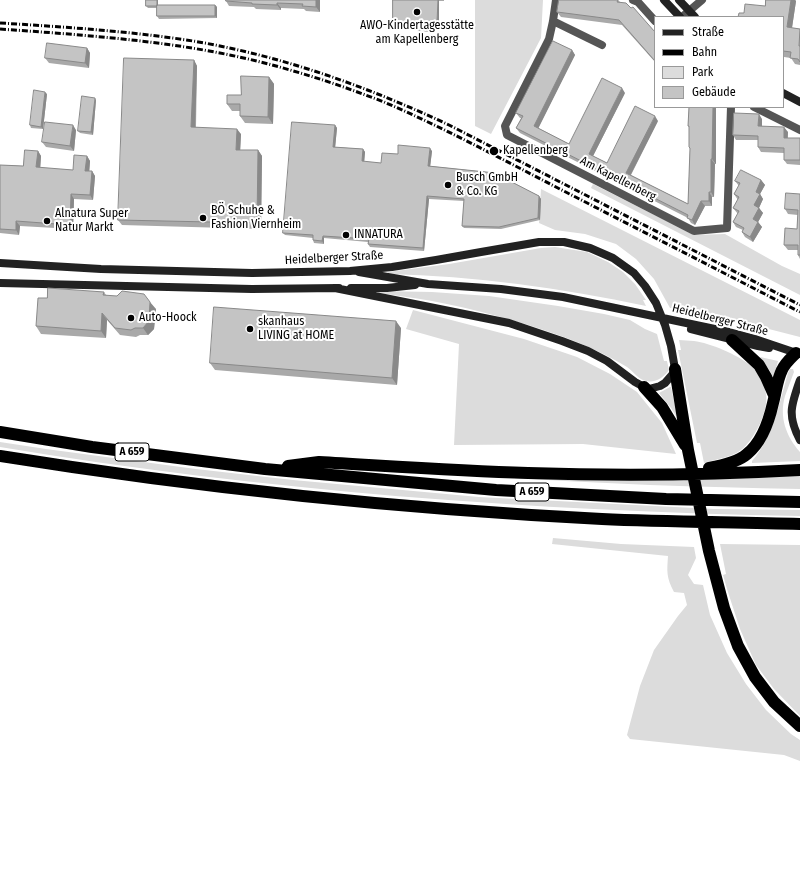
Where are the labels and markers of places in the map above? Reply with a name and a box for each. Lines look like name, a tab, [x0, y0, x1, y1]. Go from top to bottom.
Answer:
marker: AWO-Kindertagesstätte am Kapellenberg	[412, 7, 422, 17]
place label: AWO-Kindertagesstätte am Kapellenberg	[360, 19, 474, 47]
place label: Kapellenberg	[503, 144, 568, 158]
marker: Kapellenberg	[488, 145, 500, 157]
place label: Busch GmbH & Co. KG	[456, 171, 518, 199]
marker: Busch GmbH & Co. KG	[443, 180, 453, 190]
place label: BÖ Schuhe & Fashion Viernheim	[211, 204, 301, 232]
place label: Alnatura Super Natur Markt	[55, 207, 128, 235]
marker: BÖ Schuhe & Fashion Viernheim	[198, 213, 208, 223]
marker: Alnatura Super Natur Markt	[42, 216, 52, 226]
place label: INNATURA	[354, 228, 403, 242]
marker: INNATURA	[341, 230, 351, 240]
place label: Auto-Hoock	[139, 311, 197, 325]
marker: Auto-Hoock	[126, 313, 136, 323]
place label: skanhaus LIVING at HOME	[258, 315, 334, 343]
marker: skanhaus LIVING at HOME	[245, 324, 255, 334]

